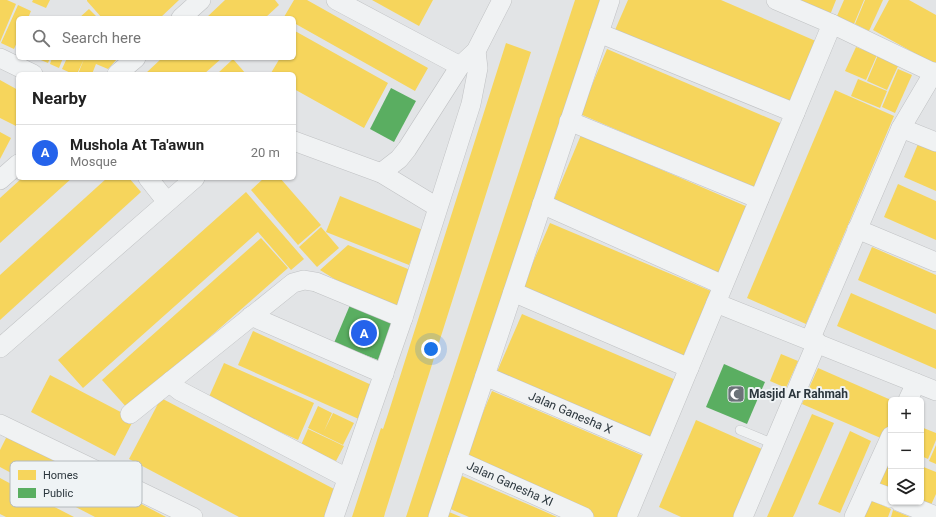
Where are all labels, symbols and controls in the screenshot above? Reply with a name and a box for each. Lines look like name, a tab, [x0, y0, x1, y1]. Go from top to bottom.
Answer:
search box	[16, 16, 296, 60]
icon: search	[30, 27, 52, 49]
text: Search here	[62, 29, 141, 47]
text: Nearby	[32, 88, 87, 108]
text: Mushola At Ta'awun	[70, 136, 204, 154]
text: A	[41, 145, 49, 160]
text: 20 m	[251, 145, 280, 160]
text: Mosque	[70, 154, 117, 169]
pin: A	[351, 318, 377, 348]
your location	[421, 339, 441, 359]
mosque icon: Masjid Ar Rahmah	[726, 384, 746, 404]
place label: Masjid Ar Rahmah	[749, 387, 848, 401]
street label: Jalan Ganesha X	[526, 389, 615, 437]
map controls	[888, 397, 924, 505]
button: +	[888, 397, 924, 433]
button: −	[888, 433, 924, 469]
street label: Jalan Ganesha XI	[465, 458, 555, 509]
legend	[10, 461, 142, 507]
text: Homes	[43, 469, 79, 482]
button: layers	[888, 469, 924, 505]
text: Public	[43, 487, 74, 500]

